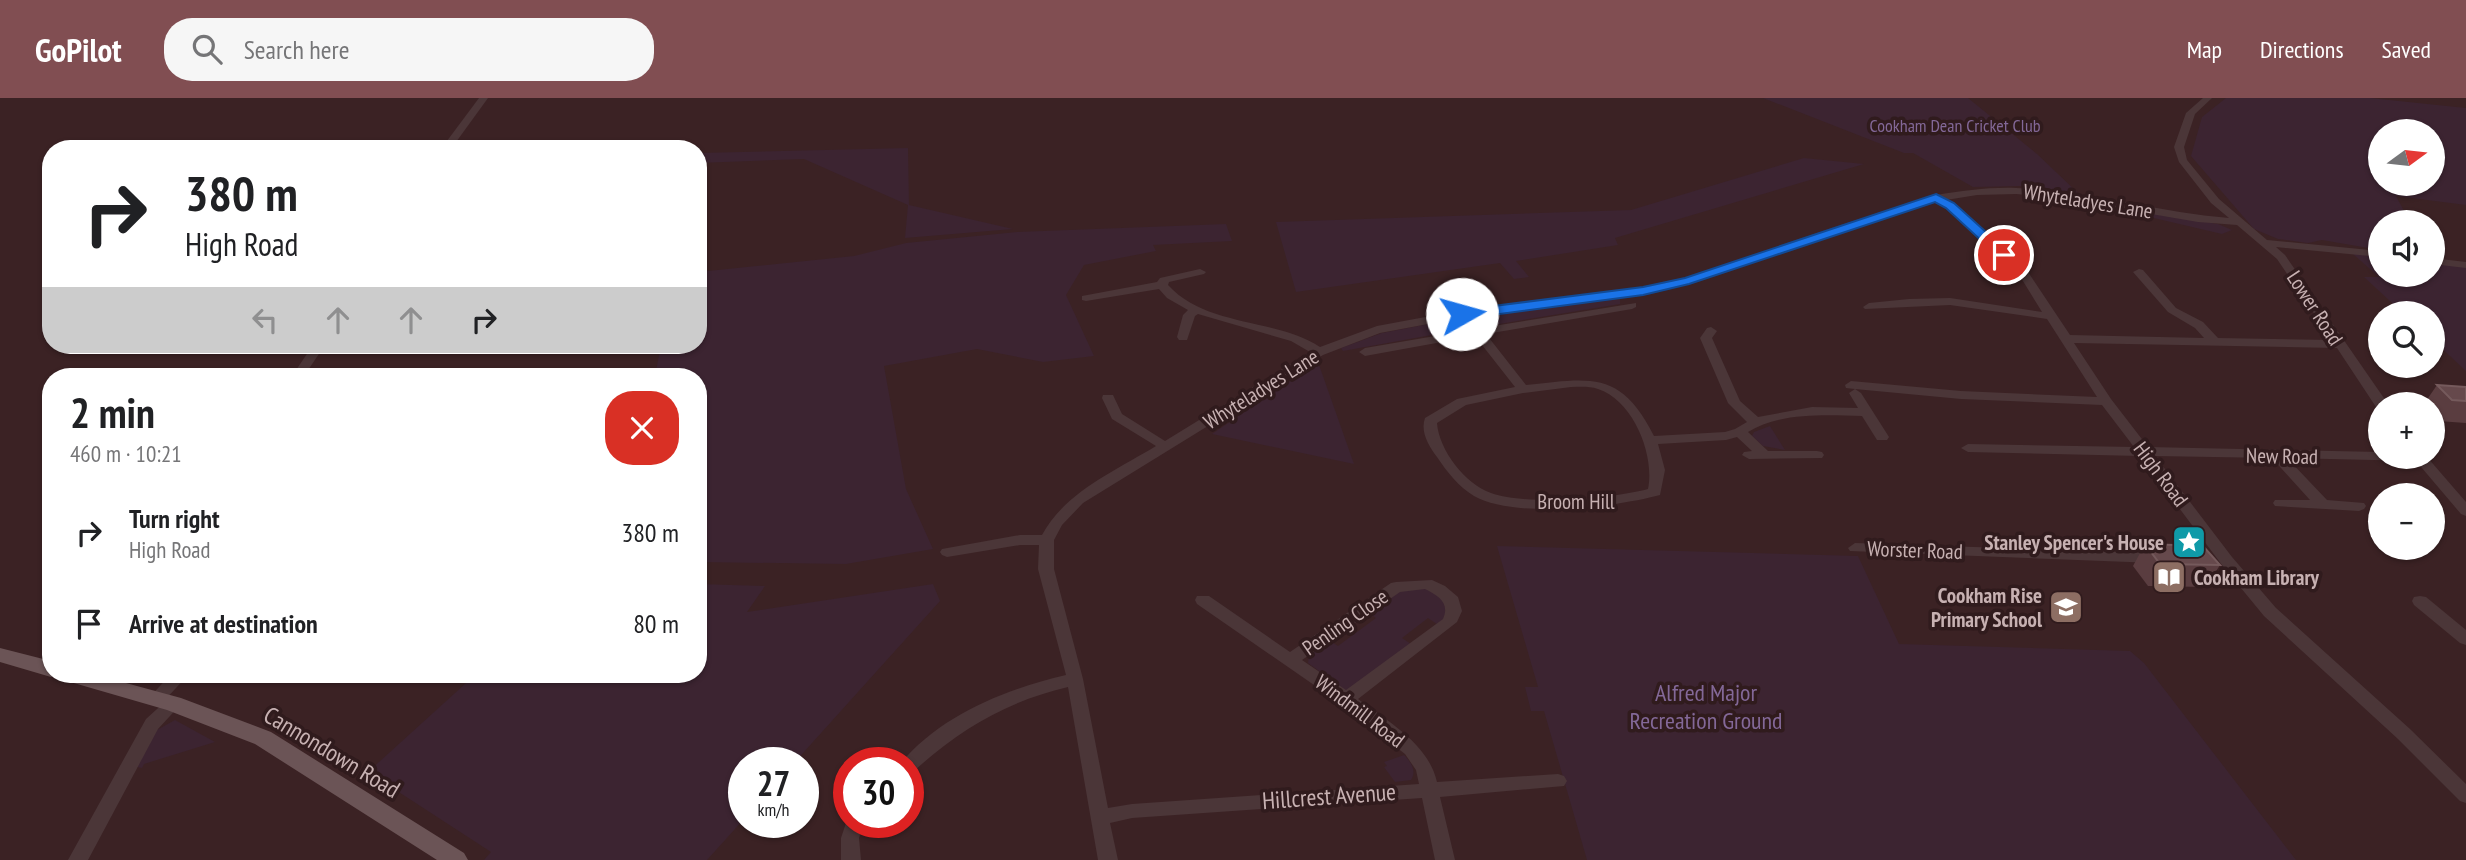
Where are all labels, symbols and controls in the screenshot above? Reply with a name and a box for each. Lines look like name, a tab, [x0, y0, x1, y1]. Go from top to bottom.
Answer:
search box	[164, 18, 654, 81]
text: GoPilot	[35, 28, 122, 71]
icon: search	[188, 30, 226, 68]
text: Search here	[244, 33, 349, 66]
text: Map	[2187, 34, 2222, 65]
text: Directions	[2260, 34, 2344, 65]
text: Saved	[2382, 34, 2431, 65]
park label: Cookham Dean Cricket Club	[1869, 114, 2041, 137]
north arrow	[2368, 119, 2445, 196]
map controls	[2368, 119, 2445, 560]
text: 380 m	[185, 161, 298, 225]
icon: right	[70, 168, 161, 259]
street label: Whyteladyes Lane	[2021, 177, 2155, 225]
button: sound	[2368, 210, 2445, 287]
text: High Road	[185, 223, 298, 265]
pin	[1974, 225, 2034, 285]
icon: arrive	[1985, 236, 2023, 274]
street label: Lower Road	[2281, 266, 2349, 350]
position arrow	[1425, 277, 1499, 351]
icon: left	[246, 301, 284, 339]
icon: ahead	[319, 301, 357, 339]
icon: ahead	[392, 301, 430, 339]
icon: right	[465, 301, 503, 339]
button: search	[2368, 301, 2445, 378]
street label: Whyteladyes Lane	[1198, 343, 1324, 435]
text: 2 min	[70, 385, 155, 440]
button: close	[605, 391, 679, 465]
button: +	[2368, 392, 2445, 469]
street label: High Road	[2128, 436, 2194, 512]
text: 460 m · 10:21	[70, 439, 182, 468]
street label: New Road	[2246, 442, 2318, 470]
button: −	[2368, 483, 2445, 560]
street label: Broom Hill	[1537, 488, 1615, 515]
text: Turn right	[129, 502, 220, 535]
icon: right	[70, 514, 108, 552]
text: 380 m	[621, 516, 679, 549]
place icon: Stanley Spencer's House	[2170, 523, 2208, 561]
place label: Stanley Spencer's House	[1984, 529, 2164, 556]
text: High Road	[129, 535, 211, 564]
street label: Worster Road	[1867, 535, 1963, 565]
library icon: Cookham Library	[2150, 558, 2188, 596]
place label: Cookham Library	[2194, 564, 2320, 591]
place label: Cookham Rise Primary School	[1931, 582, 2043, 633]
street label: Penling Close	[1297, 583, 1393, 661]
school or university icon: Cookham Rise Primary School	[2047, 588, 2085, 626]
icon: arrive	[70, 605, 108, 643]
text: Arrive at destination	[129, 607, 318, 640]
text: 80 m	[633, 607, 679, 640]
street label: Windmill Road	[1310, 669, 1410, 753]
park label: Alfred Major Recreation Ground	[1630, 677, 1782, 736]
street label: Cannondown Road	[258, 699, 406, 805]
speed limit sign: 30	[833, 747, 924, 838]
text: 27	[757, 760, 790, 806]
street label: Hillcrest Avenue	[1261, 776, 1397, 816]
text: km/h	[758, 798, 789, 821]

